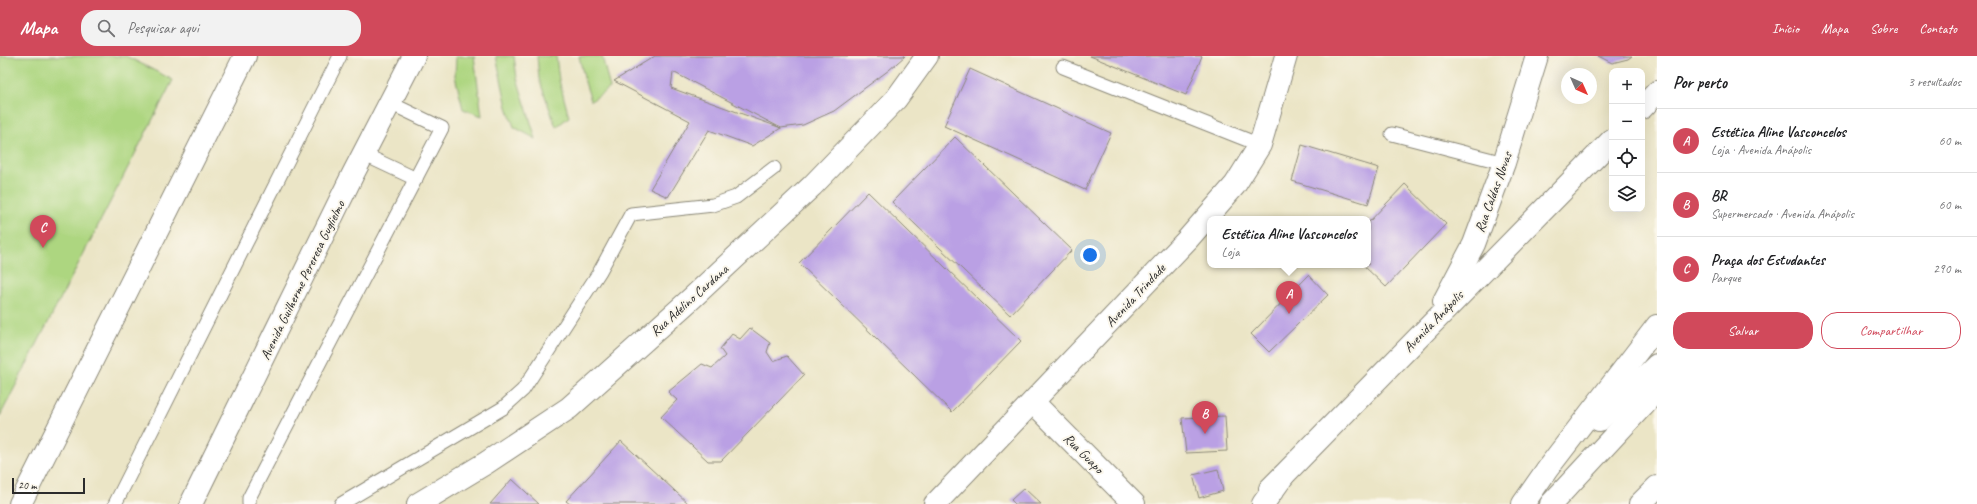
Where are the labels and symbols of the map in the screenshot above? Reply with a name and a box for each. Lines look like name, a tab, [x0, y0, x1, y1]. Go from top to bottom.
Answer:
north arrow	[1561, 68, 1597, 104]
street label: Rua Caldas Novas	[1471, 148, 1516, 235]
street label: Avenida Guilherme Perereca Guglielmo	[256, 197, 349, 363]
pin: C	[30, 215, 56, 248]
your location	[1080, 245, 1100, 265]
street label: Avenida Trindade	[1102, 259, 1170, 330]
street label: Rua Adelino Cardana	[647, 260, 733, 340]
pin: A	[1276, 281, 1302, 314]
street label: Avenida Anápolis	[1400, 286, 1468, 356]
pin: B	[1192, 401, 1218, 434]
street label: Rua Guapo	[1060, 430, 1109, 478]
scale bar	[12, 476, 85, 495]

